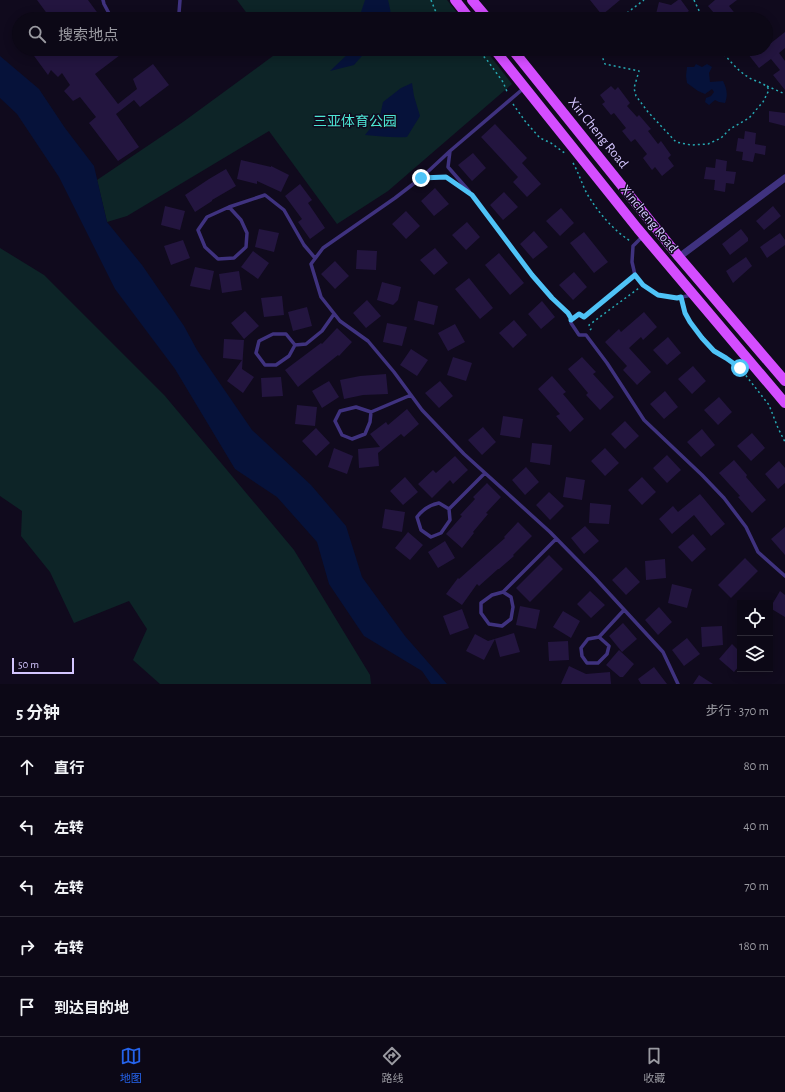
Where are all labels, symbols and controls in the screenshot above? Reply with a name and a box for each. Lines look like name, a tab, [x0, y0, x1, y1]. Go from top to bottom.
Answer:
search box	[12, 12, 773, 56]
icon: search	[26, 23, 48, 45]
text: 搜索地点	[58, 28, 118, 43]
street label: Xin Cheng Road	[565, 95, 631, 171]
park label: 三亚体育公园	[313, 114, 397, 129]
route end	[412, 169, 430, 187]
street label: Xincheng Road	[618, 183, 680, 255]
route start	[731, 359, 749, 377]
map controls	[737, 600, 773, 672]
button: locate	[737, 600, 773, 636]
button: layers	[737, 636, 773, 672]
scale bar	[12, 656, 74, 675]
text: 50 m	[18, 659, 39, 670]
text: 5 分钟	[16, 704, 60, 721]
text: 步行 · 370 m	[706, 705, 769, 718]
icon: ahead	[16, 756, 38, 778]
text: 80 m	[743, 760, 769, 773]
text: 直行	[54, 761, 84, 776]
icon: left	[16, 816, 38, 838]
text: 40 m	[743, 820, 769, 833]
text: 左转	[54, 821, 84, 836]
icon: left	[16, 876, 38, 898]
text: 70 m	[744, 880, 769, 893]
text: 左转	[54, 881, 84, 896]
icon: right	[16, 936, 38, 958]
text: 180 m	[739, 940, 769, 953]
text: 右转	[54, 941, 84, 956]
icon: arrive	[16, 996, 38, 1018]
text: 到达目的地	[54, 1001, 129, 1016]
tab: 地图	[120, 1045, 142, 1085]
tab: 路线	[381, 1045, 403, 1085]
tab: 收藏	[643, 1045, 665, 1085]

